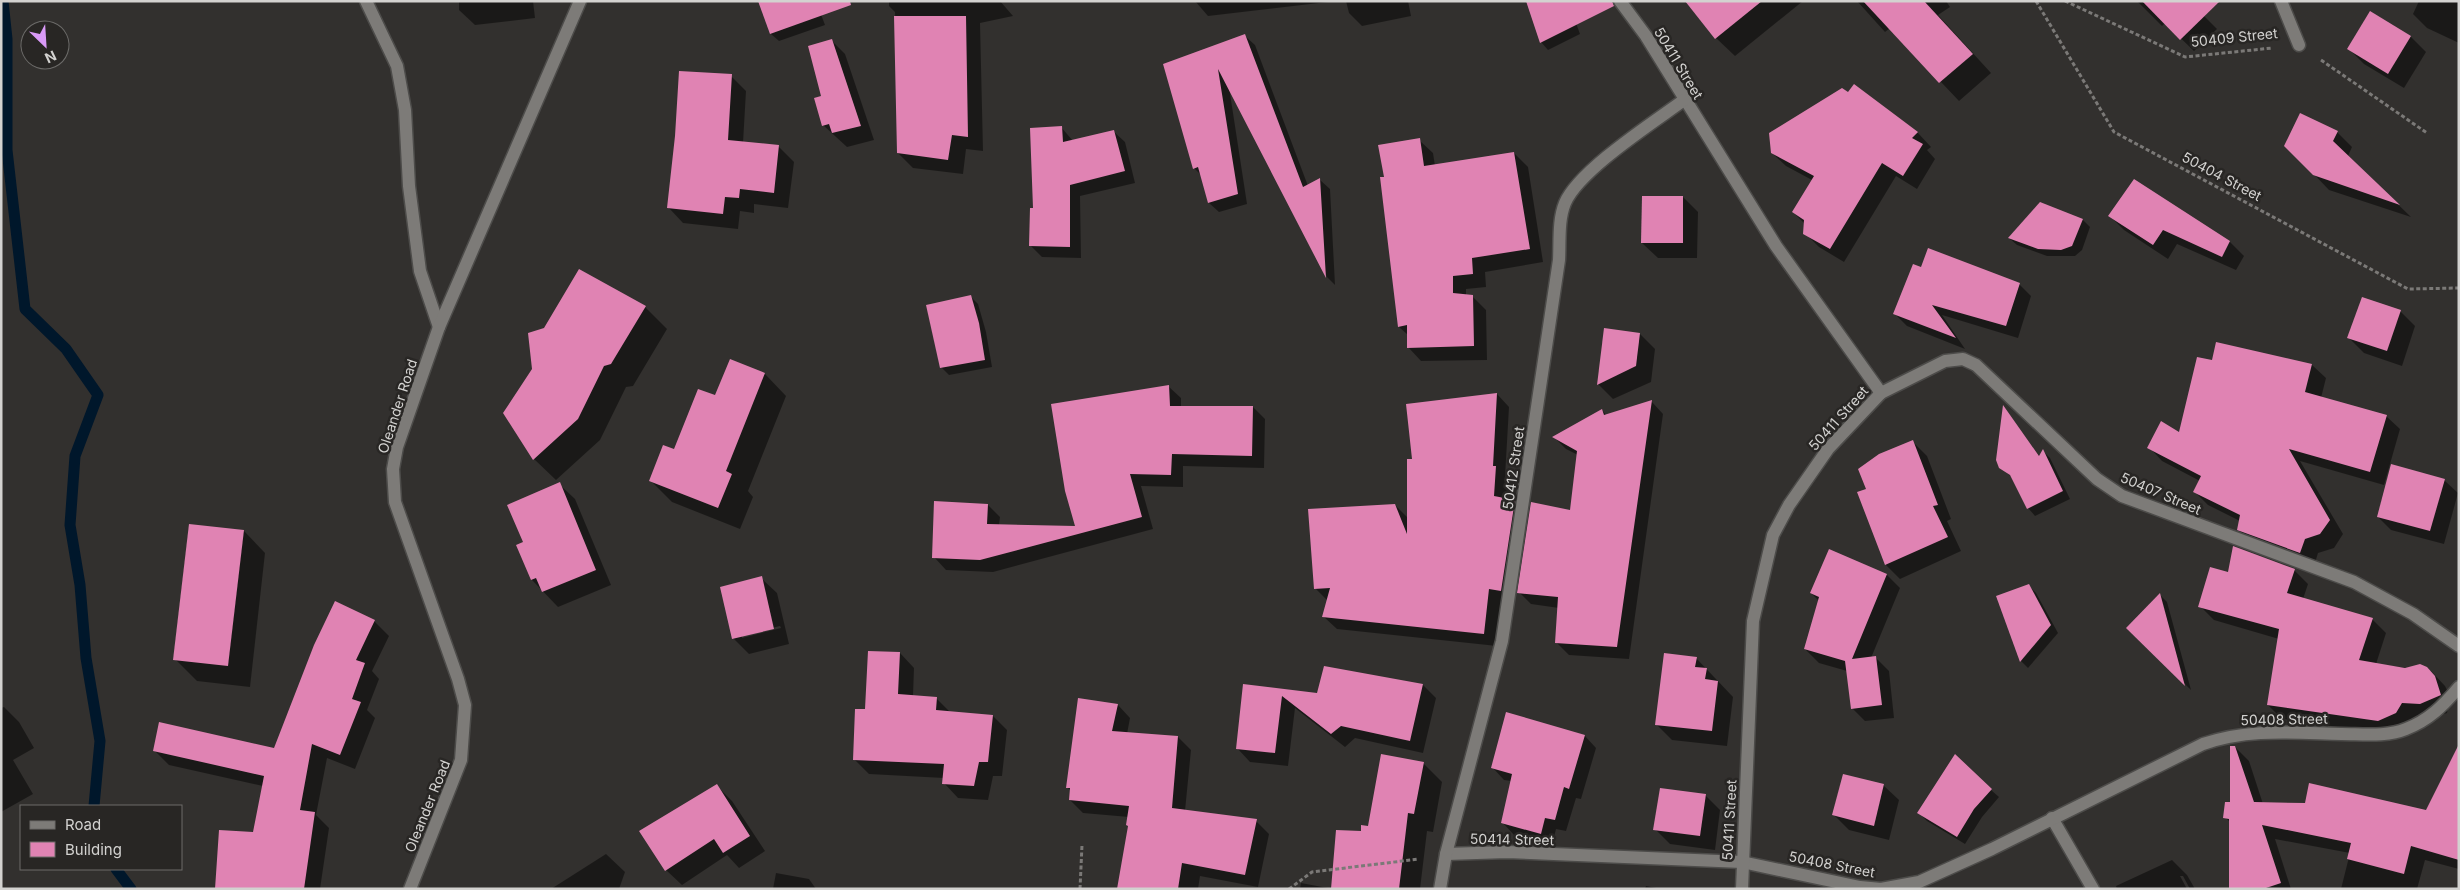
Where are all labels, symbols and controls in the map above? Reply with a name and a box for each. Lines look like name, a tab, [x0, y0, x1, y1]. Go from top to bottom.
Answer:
north arrow	[20, 20, 70, 70]
street label: 50411 Street	[1651, 24, 1707, 102]
street label: 50409 Street	[2190, 24, 2279, 50]
text: N	[42, 47, 59, 67]
street label: 50404 Street	[2179, 148, 2265, 204]
street label: Oleander Road	[374, 357, 420, 455]
street label: 50411 Street	[1805, 382, 1872, 454]
street label: 50412 Street	[1499, 425, 1527, 511]
street label: 50407 Street	[2118, 468, 2204, 518]
street label: 50408 Street	[2240, 710, 2328, 728]
street label: Oleander Road	[401, 757, 453, 855]
street label: 50411 Street	[1718, 779, 1740, 861]
legend	[20, 805, 182, 870]
text: Road	[65, 815, 101, 834]
street label: 50414 Street	[1470, 830, 1555, 848]
text: Building	[65, 840, 122, 859]
street label: 50408 Street	[1788, 847, 1877, 881]

